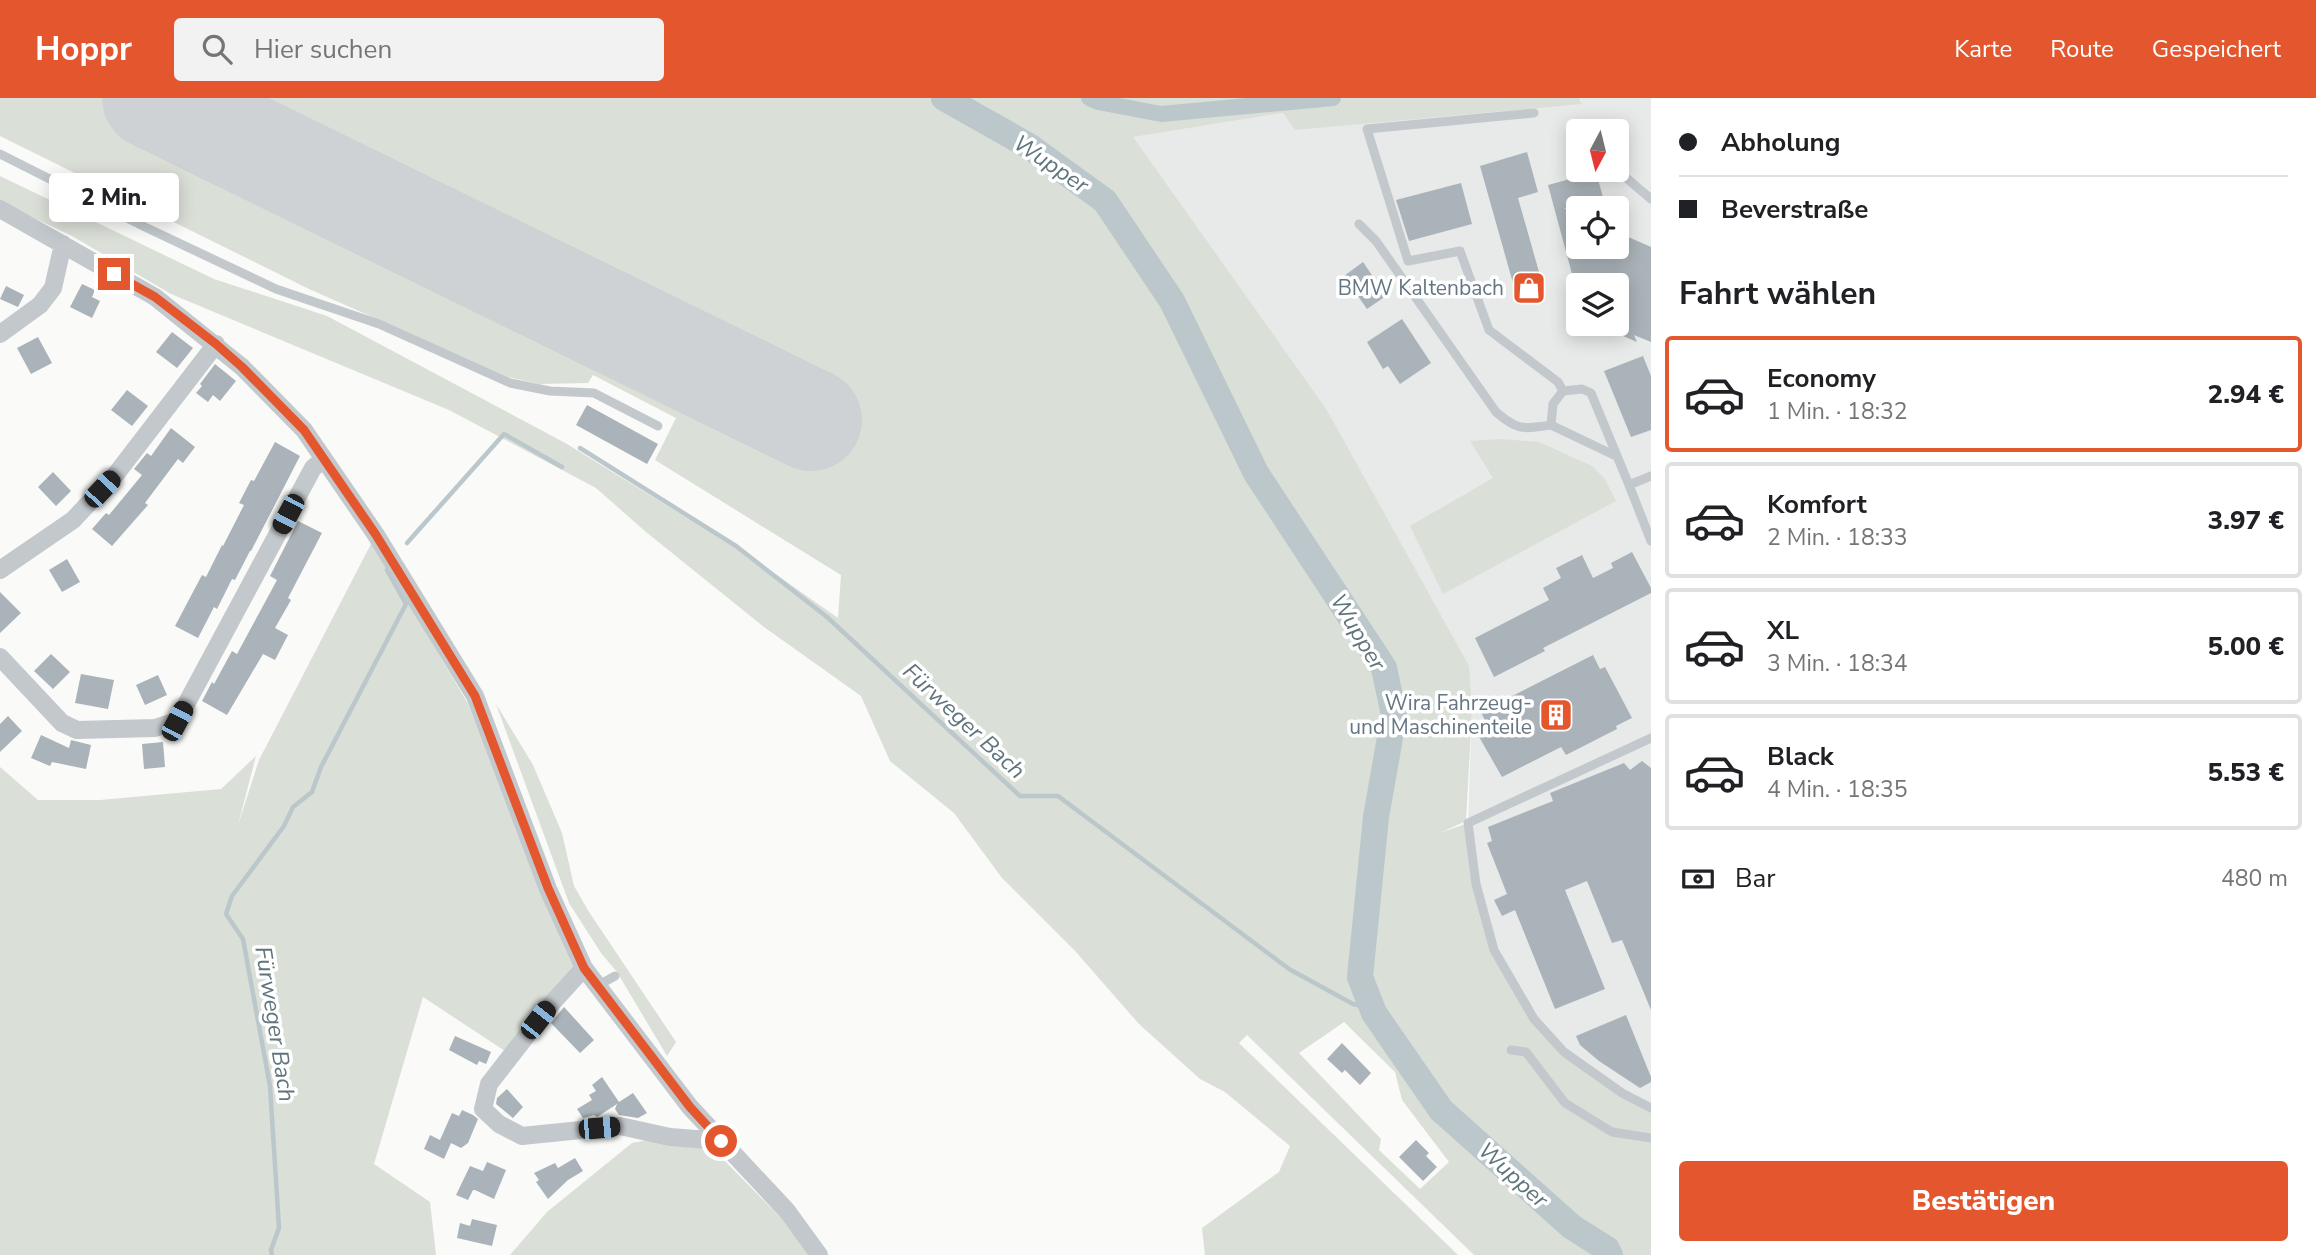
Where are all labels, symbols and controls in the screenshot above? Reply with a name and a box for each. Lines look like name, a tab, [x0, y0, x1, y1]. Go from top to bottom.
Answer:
search box	[174, 18, 664, 81]
text: Hoppr	[35, 27, 132, 72]
icon: search	[198, 30, 236, 68]
text: Hier suchen	[254, 32, 392, 67]
text: Karte	[1954, 33, 2012, 65]
text: Route	[2050, 33, 2114, 65]
text: Gespeichert	[2152, 33, 2281, 65]
north arrow	[1566, 119, 1629, 182]
map controls	[1566, 119, 1629, 336]
text: Abholung	[1721, 125, 1840, 160]
water label: Wupper	[1007, 128, 1095, 201]
callout: 2 Min.	[49, 172, 179, 222]
text: 2 Min.	[81, 182, 147, 213]
text: Beverstraße	[1721, 192, 1868, 227]
button: locate	[1566, 196, 1629, 259]
route end	[98, 258, 130, 290]
shop icon: BMW Kaltenbach	[1510, 269, 1548, 307]
text: Fahrt wählen	[1679, 272, 1876, 315]
button: layers	[1566, 273, 1629, 336]
place label: BMW Kaltenbach	[1338, 274, 1504, 302]
text: Economy	[1767, 361, 1876, 396]
icon: car	[1683, 363, 1746, 426]
text: 2.94 €	[2208, 377, 2284, 412]
text: 1 Min. · 18:32	[1767, 396, 1908, 427]
car	[80, 466, 125, 512]
text: Komfort	[1767, 487, 1867, 522]
icon: car	[1683, 489, 1746, 552]
car	[269, 491, 308, 537]
text: 3.97 €	[2208, 503, 2284, 538]
text: 2 Min. · 18:33	[1767, 522, 1908, 553]
water label: Wupper	[1323, 588, 1393, 677]
text: XL	[1767, 613, 1799, 648]
icon: car	[1683, 615, 1746, 678]
text: 5.00 €	[2208, 629, 2284, 664]
text: 3 Min. · 18:34	[1767, 648, 1908, 679]
water label: Fürweger Bach	[896, 656, 1032, 786]
place label: Wira Fahrzeug- und Maschinenteile	[1349, 689, 1532, 741]
building icon: Wira Fahrzeug- und Maschinenteile	[1537, 696, 1575, 734]
car	[158, 698, 197, 744]
text: Black	[1767, 739, 1834, 774]
icon: car	[1683, 741, 1746, 804]
text: 5.53 €	[2208, 755, 2284, 790]
text: 4 Min. · 18:35	[1767, 774, 1908, 805]
icon: cash	[1679, 860, 1717, 898]
text: Bar	[1735, 861, 1776, 896]
text: 480 m	[2221, 863, 2288, 894]
water label: Fürweger Bach	[247, 944, 303, 1104]
car	[517, 997, 560, 1043]
car	[578, 1116, 621, 1140]
route start	[705, 1125, 737, 1157]
water label: Wupper	[1471, 1135, 1555, 1215]
button: Bestätigen	[1679, 1161, 2288, 1241]

